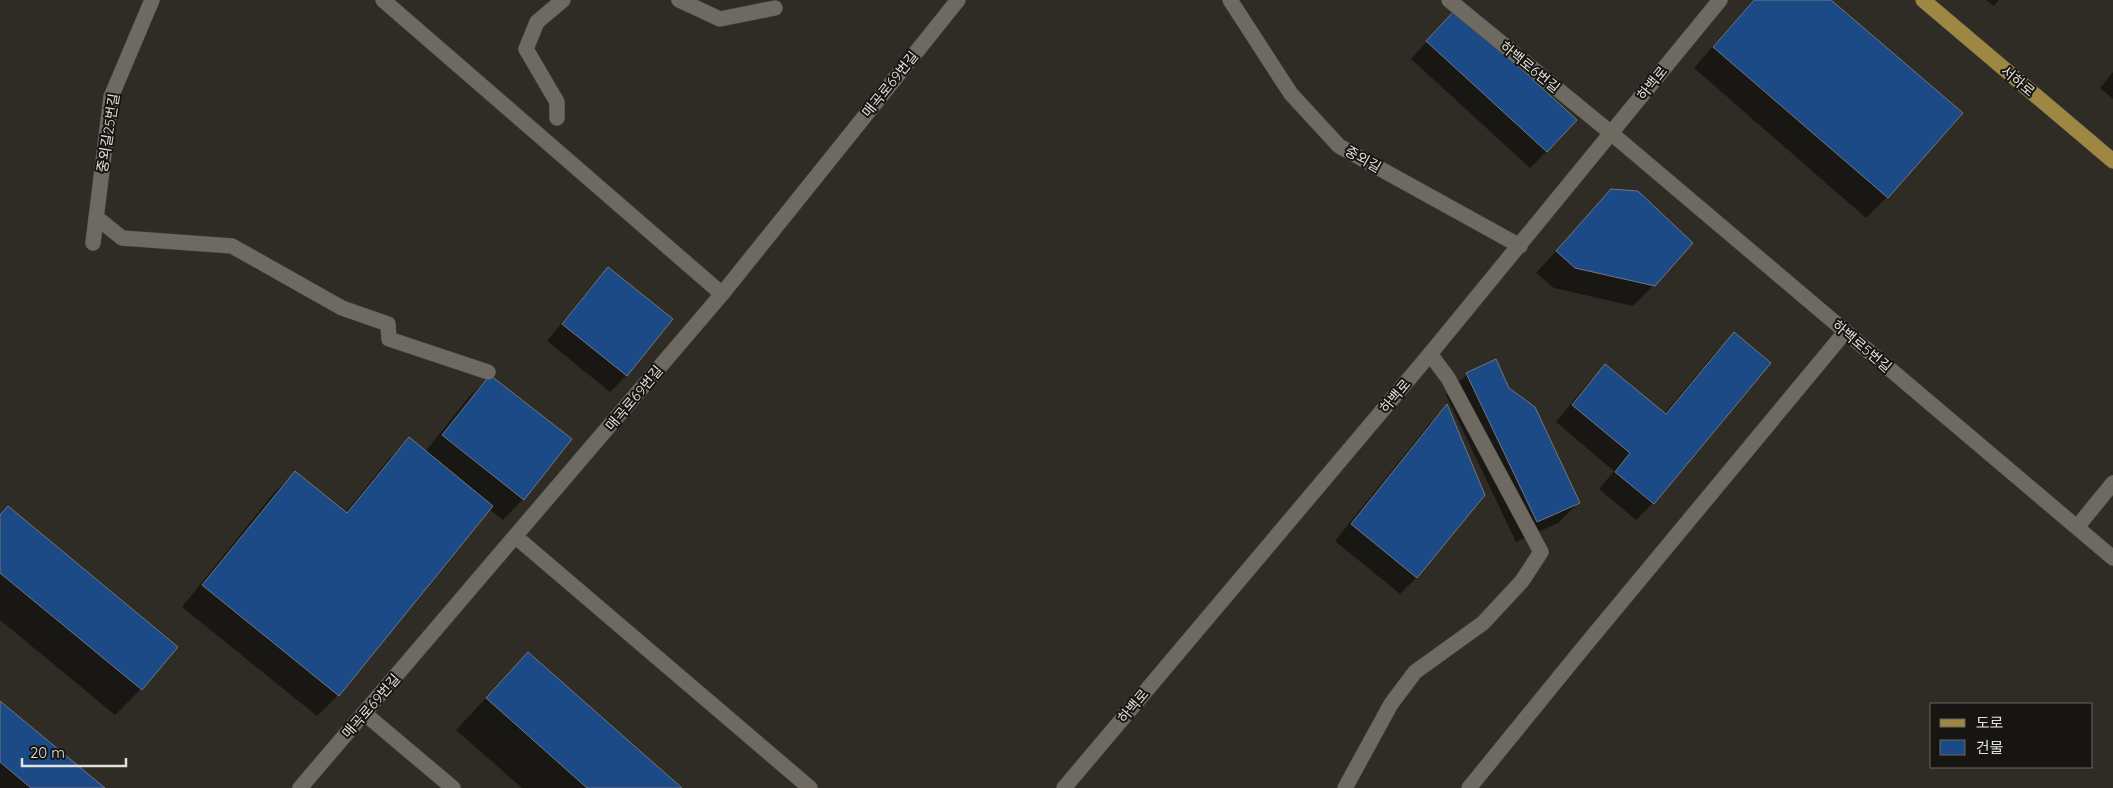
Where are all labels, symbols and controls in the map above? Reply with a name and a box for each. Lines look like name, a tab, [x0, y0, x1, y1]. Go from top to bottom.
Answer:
street label: 하백로6번길	[1496, 37, 1564, 97]
street label: 매곡로69번길	[858, 47, 922, 121]
street label: 하백로	[1633, 62, 1671, 104]
street label: 서하로	[1997, 62, 2039, 100]
street label: 중외길25번길	[93, 92, 123, 174]
street label: 중외길	[1342, 142, 1384, 176]
street label: 하백로5번길	[1829, 316, 1895, 376]
street label: 매곡로69번길	[601, 362, 667, 434]
street label: 하백로	[1376, 375, 1414, 417]
street label: 매곡로69번길	[338, 670, 404, 742]
street label: 하백로	[1114, 685, 1152, 727]
legend	[1930, 703, 2093, 768]
text: 도로	[1976, 713, 2004, 732]
scale bar	[22, 736, 126, 768]
text: 건물	[1976, 738, 2004, 757]
text: 20 m	[30, 743, 65, 762]

